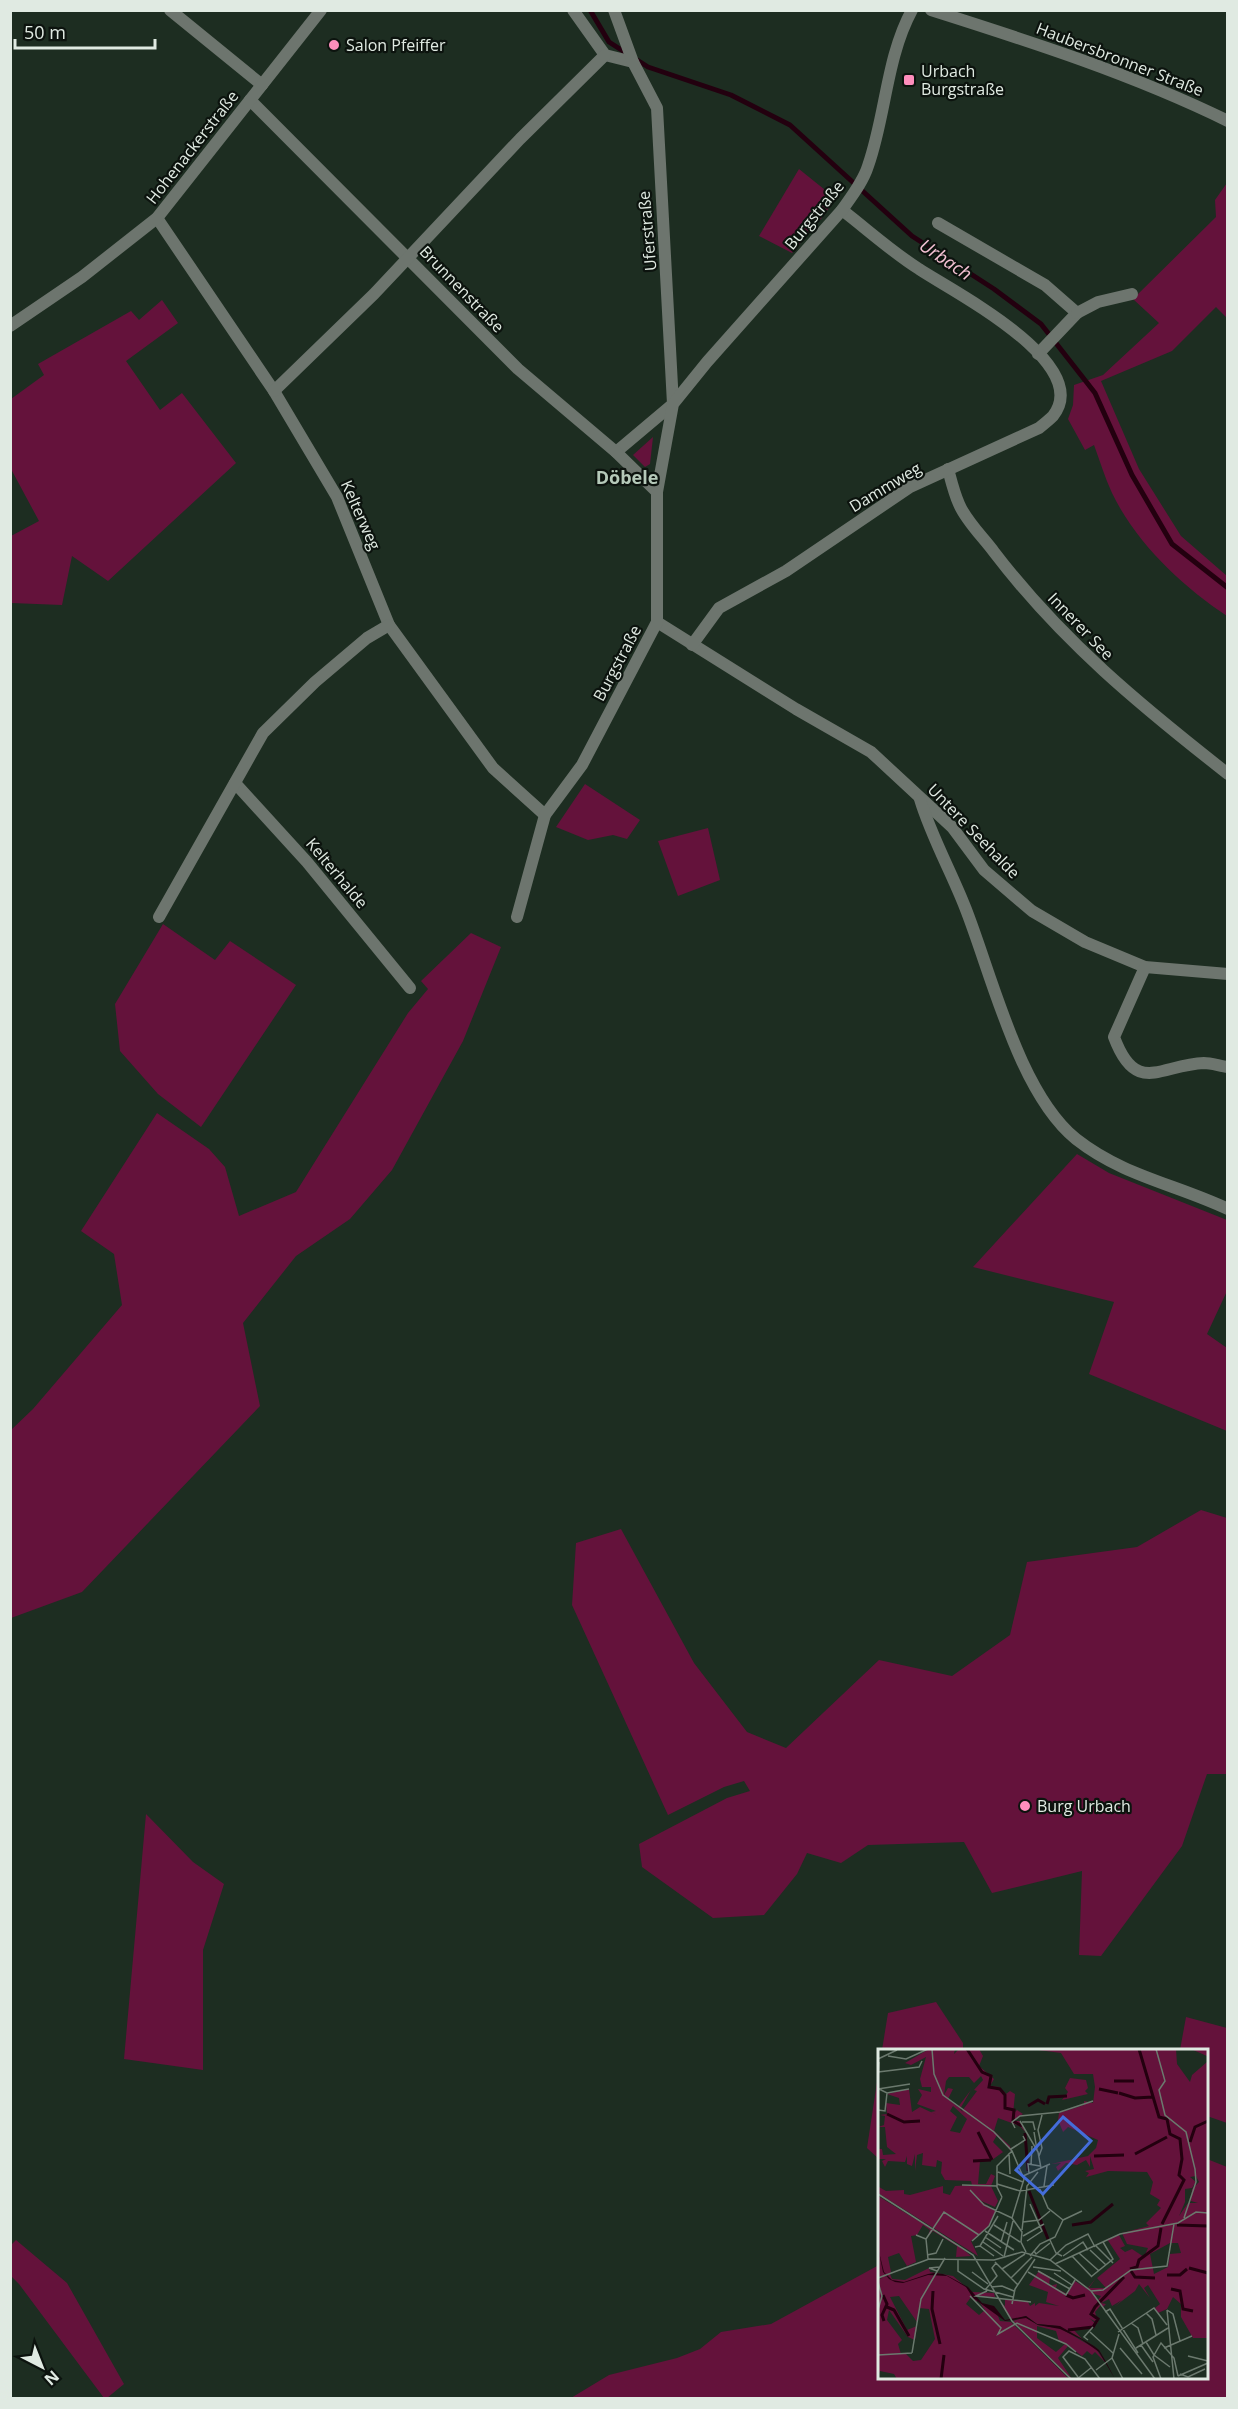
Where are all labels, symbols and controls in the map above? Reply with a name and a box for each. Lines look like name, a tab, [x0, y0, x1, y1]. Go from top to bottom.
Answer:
scale bar	[15, 12, 154, 50]
street label: Haubersbronner Straße	[1033, 17, 1207, 101]
text: 50 m	[24, 20, 66, 44]
place label: Salon Pfeiffer	[346, 34, 446, 56]
marker: Salon Pfeiffer	[327, 38, 341, 52]
place label: Urbach Burgstraße	[921, 60, 1004, 100]
marker: Urbach Burgstraße	[902, 73, 916, 87]
street label: Hohenackerstraße	[141, 86, 243, 208]
street label: Burgstraße	[779, 176, 849, 254]
street label: Uferstraße	[633, 190, 661, 272]
water label: Urbach	[915, 233, 977, 285]
street label: Brunnenstraße	[415, 241, 509, 337]
street label: Dammweg	[845, 457, 925, 517]
district label: Döbele	[596, 465, 658, 489]
street label: Kelterweg	[336, 477, 386, 554]
street label: Innerer See	[1043, 587, 1119, 665]
street label: Burgstraße	[588, 621, 646, 705]
street label: Untere Seehalde	[923, 779, 1025, 883]
street label: Kelterhalde	[301, 833, 373, 913]
place label: Burg Urbach	[1037, 1795, 1131, 1817]
marker: Burg Urbach	[1018, 1799, 1032, 1813]
inset map	[878, 2049, 1208, 2379]
north arrow	[12, 2337, 72, 2397]
text: N	[40, 2366, 64, 2391]

